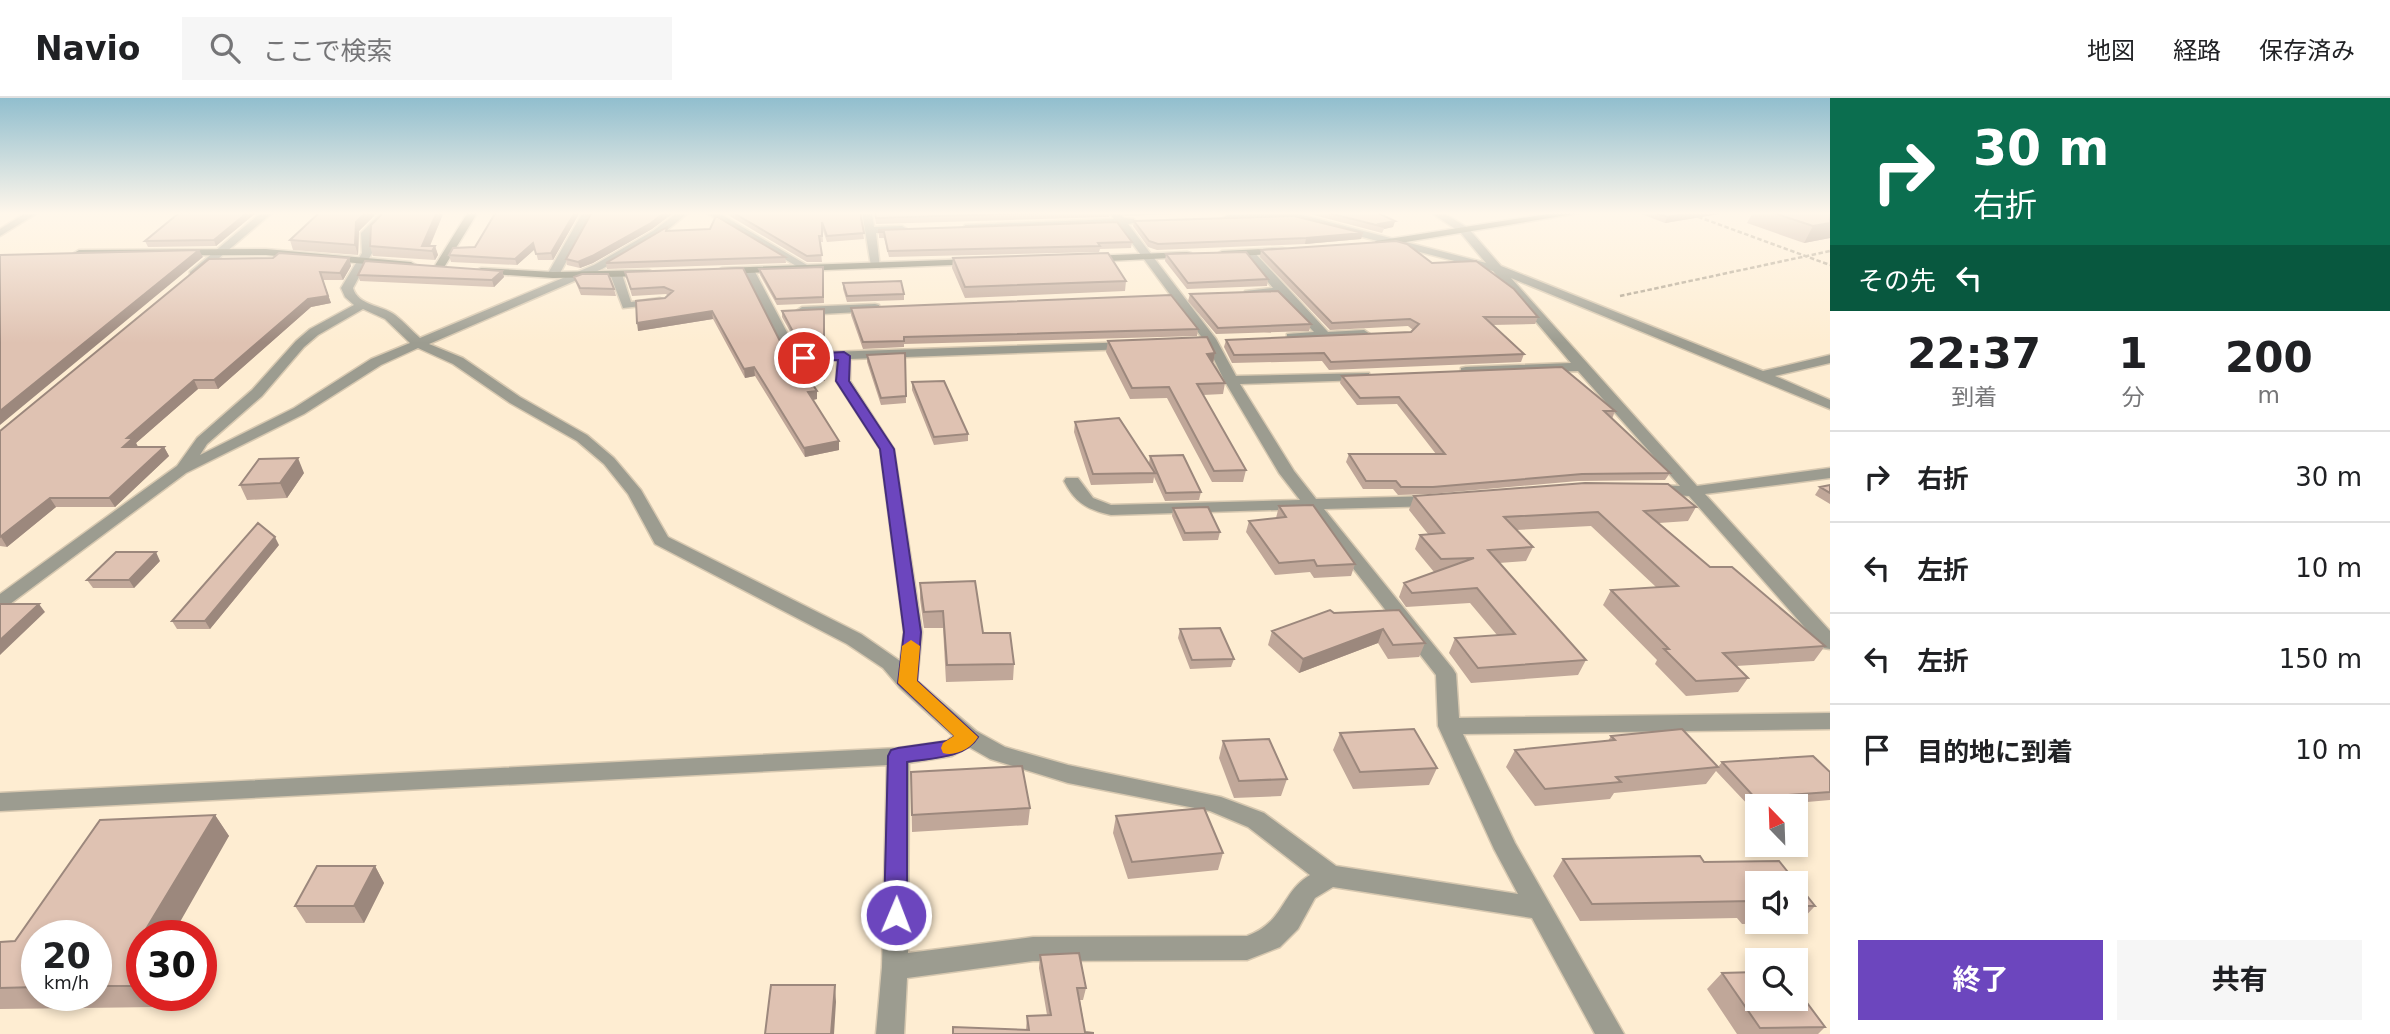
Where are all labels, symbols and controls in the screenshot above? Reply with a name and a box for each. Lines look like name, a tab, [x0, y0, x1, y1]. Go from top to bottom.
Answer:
search box	[182, 17, 672, 80]
text: Navio	[35, 29, 140, 68]
icon: search	[206, 29, 244, 67]
text: ここで検索	[262, 36, 392, 66]
text: 地図	[2087, 37, 2135, 65]
text: 経路	[2173, 37, 2221, 65]
text: 保存済み	[2259, 37, 2355, 65]
text: 30 m	[1973, 120, 2109, 177]
icon: right	[1858, 126, 1949, 217]
text: 右折	[1973, 186, 2037, 224]
icon: left	[1950, 259, 1988, 297]
text: その先	[1858, 266, 1936, 296]
pin	[774, 328, 834, 388]
text: 22:37	[1907, 329, 2041, 378]
text: 1	[2118, 329, 2148, 378]
text: 200	[2225, 333, 2313, 382]
icon: arrive	[785, 339, 823, 377]
text: m	[2258, 382, 2280, 408]
text: 到着	[1951, 384, 1997, 410]
text: 分	[2122, 384, 2145, 410]
icon: right	[1858, 458, 1896, 496]
text: 30 m	[2295, 462, 2362, 492]
text: 右折	[1917, 464, 1969, 494]
icon: left	[1858, 549, 1896, 587]
text: 10 m	[2295, 553, 2362, 583]
text: 左折	[1917, 555, 1969, 585]
icon: left	[1858, 640, 1896, 678]
text: 150 m	[2279, 644, 2362, 674]
text: 左折	[1917, 646, 1969, 676]
icon: arrive	[1858, 731, 1896, 769]
text: 10 m	[2295, 735, 2362, 765]
text: 目的地に到着	[1917, 737, 2073, 767]
north arrow	[1745, 794, 1808, 858]
map controls	[1745, 794, 1808, 1011]
button: sound	[1745, 871, 1808, 934]
position arrow	[859, 878, 933, 952]
speed limit sign: 30	[126, 920, 217, 1011]
text: 20	[42, 936, 91, 976]
button: 終了	[1858, 940, 2103, 1020]
button: 共有	[2117, 940, 2362, 1020]
button: search	[1745, 948, 1808, 1011]
text: km/h	[44, 972, 89, 993]

